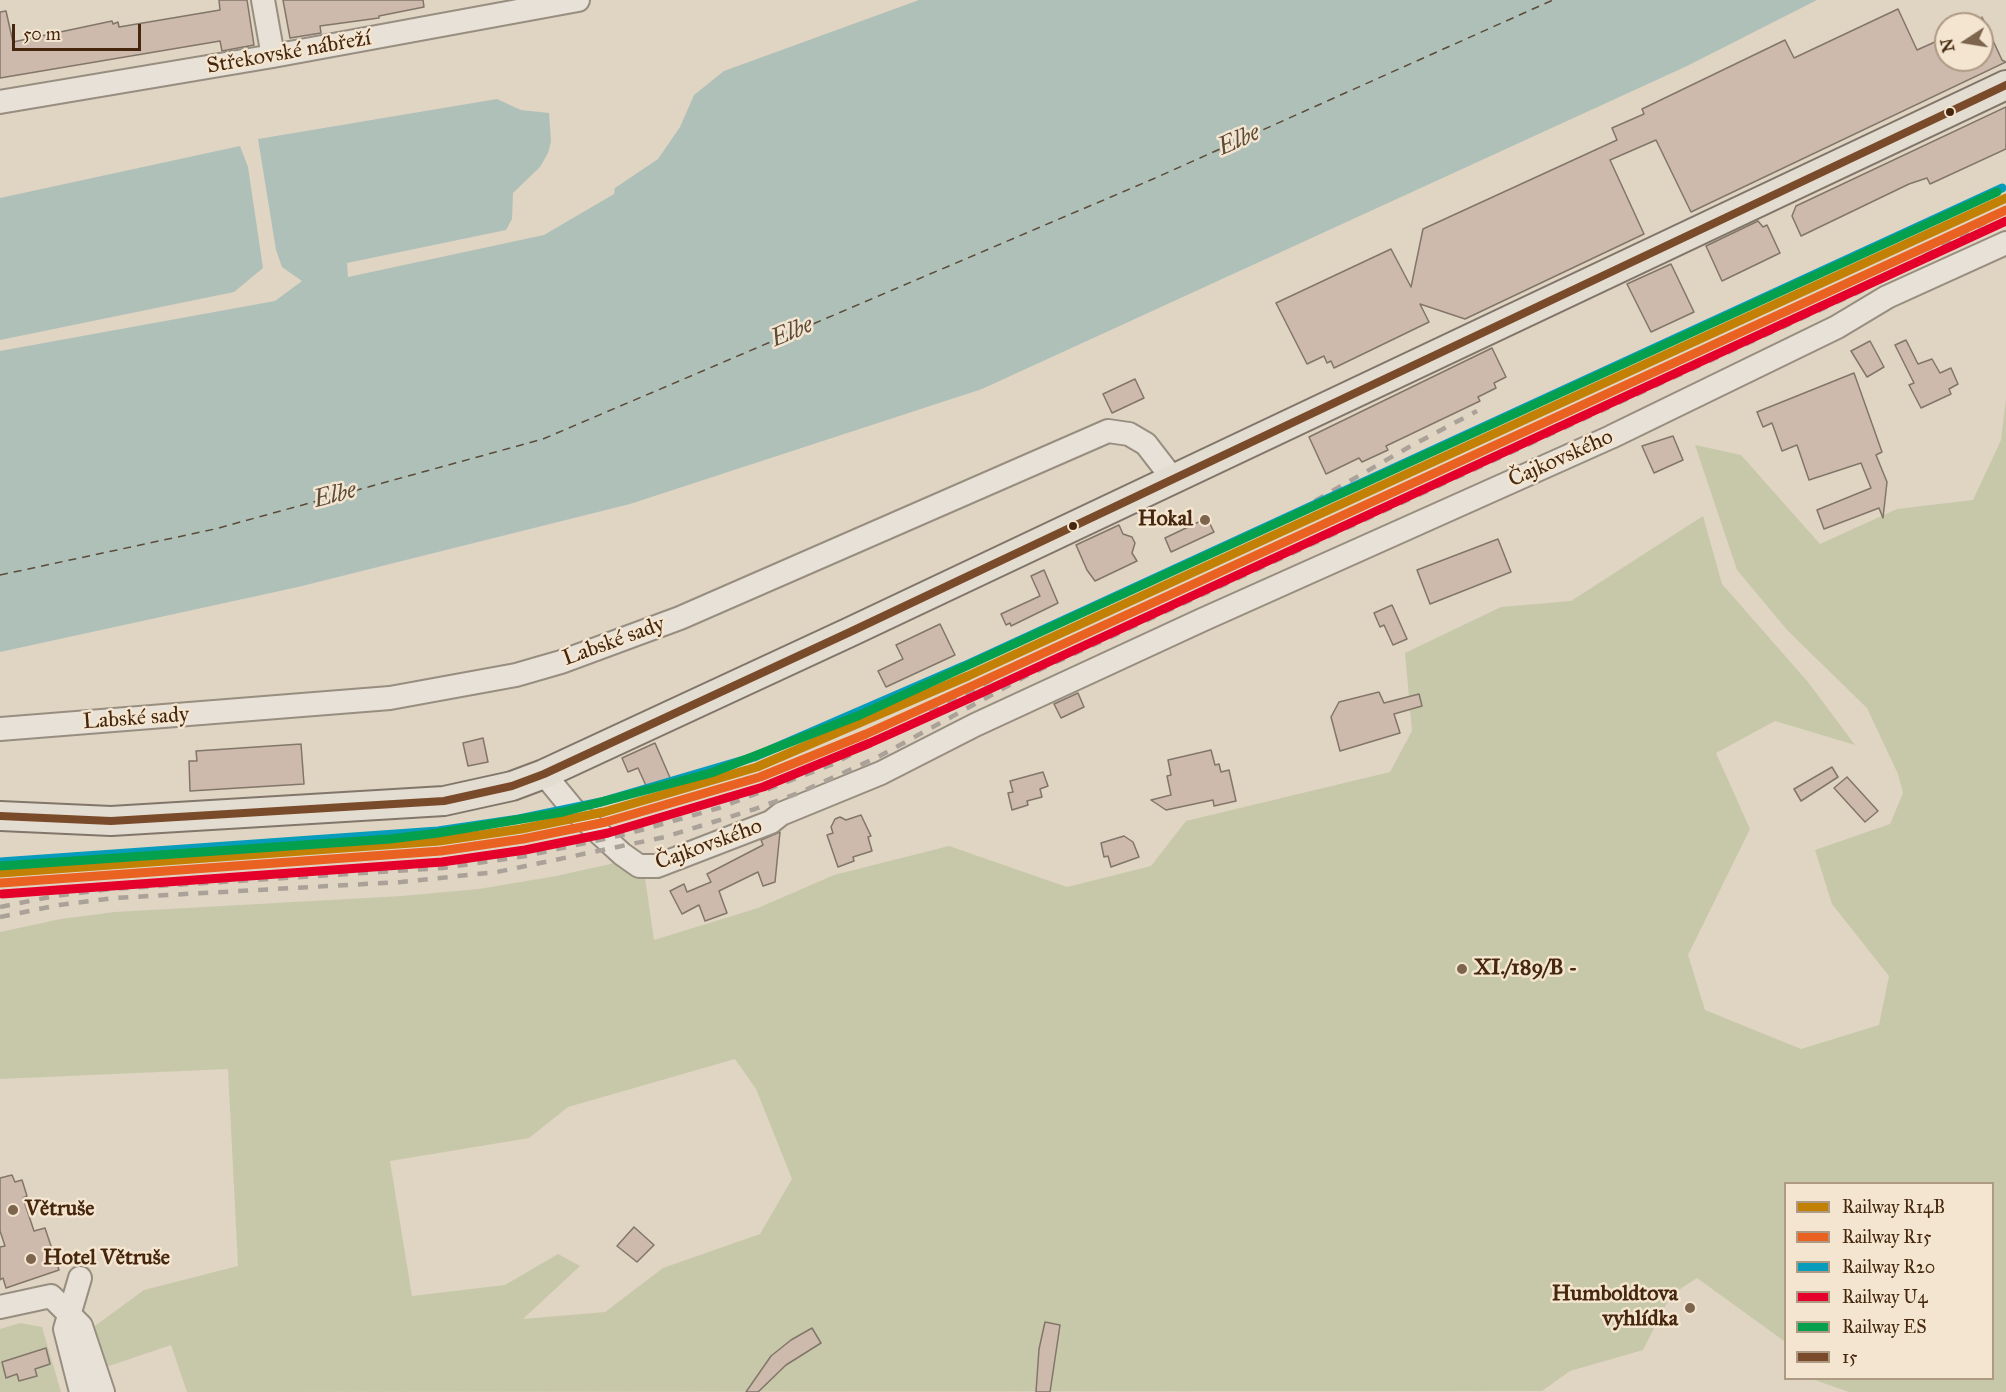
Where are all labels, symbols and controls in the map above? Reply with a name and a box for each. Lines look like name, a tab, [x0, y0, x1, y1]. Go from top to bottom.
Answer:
scale bar	[15, 12, 144, 50]
north arrow	[1934, 12, 1994, 72]
text: 50 m	[23, 23, 61, 45]
street label: Střekovské nábřeží	[205, 26, 373, 80]
text: N	[1937, 37, 1959, 54]
unlabelled marker	[1944, 106, 1956, 118]
water label: Elbe	[1214, 119, 1264, 163]
water label: Elbe	[767, 311, 817, 355]
street label: Čajkovského	[1505, 424, 1617, 494]
water label: Elbe	[311, 477, 359, 515]
place label: Hokal	[1138, 507, 1193, 533]
marker: Hokal	[1198, 513, 1212, 527]
unlabelled marker	[1067, 520, 1079, 532]
street label: Labské sady	[559, 611, 669, 673]
street label: Labské sady	[82, 702, 190, 736]
street label: Čajkovského	[652, 813, 766, 877]
place label: XI./189/B -	[1474, 956, 1577, 982]
marker: XI./189/B -	[1455, 962, 1469, 976]
legend	[1784, 1182, 1994, 1380]
text: Railway R14B	[1842, 1196, 1945, 1218]
place label: Větruše	[25, 1197, 94, 1223]
marker: Větruše	[6, 1203, 20, 1217]
text: Railway R15	[1842, 1226, 1931, 1248]
place label: Hotel Větruše	[43, 1246, 170, 1272]
marker: Hotel Větruše	[24, 1252, 38, 1266]
text: Railway R20	[1842, 1256, 1935, 1278]
place label: Humboldtova vyhlídka	[1552, 1282, 1678, 1334]
text: Railway U4	[1842, 1286, 1928, 1308]
marker: Humboldtova vyhlídka	[1683, 1301, 1697, 1315]
text: Railway ES	[1842, 1316, 1927, 1338]
text: 15	[1842, 1346, 1857, 1368]

